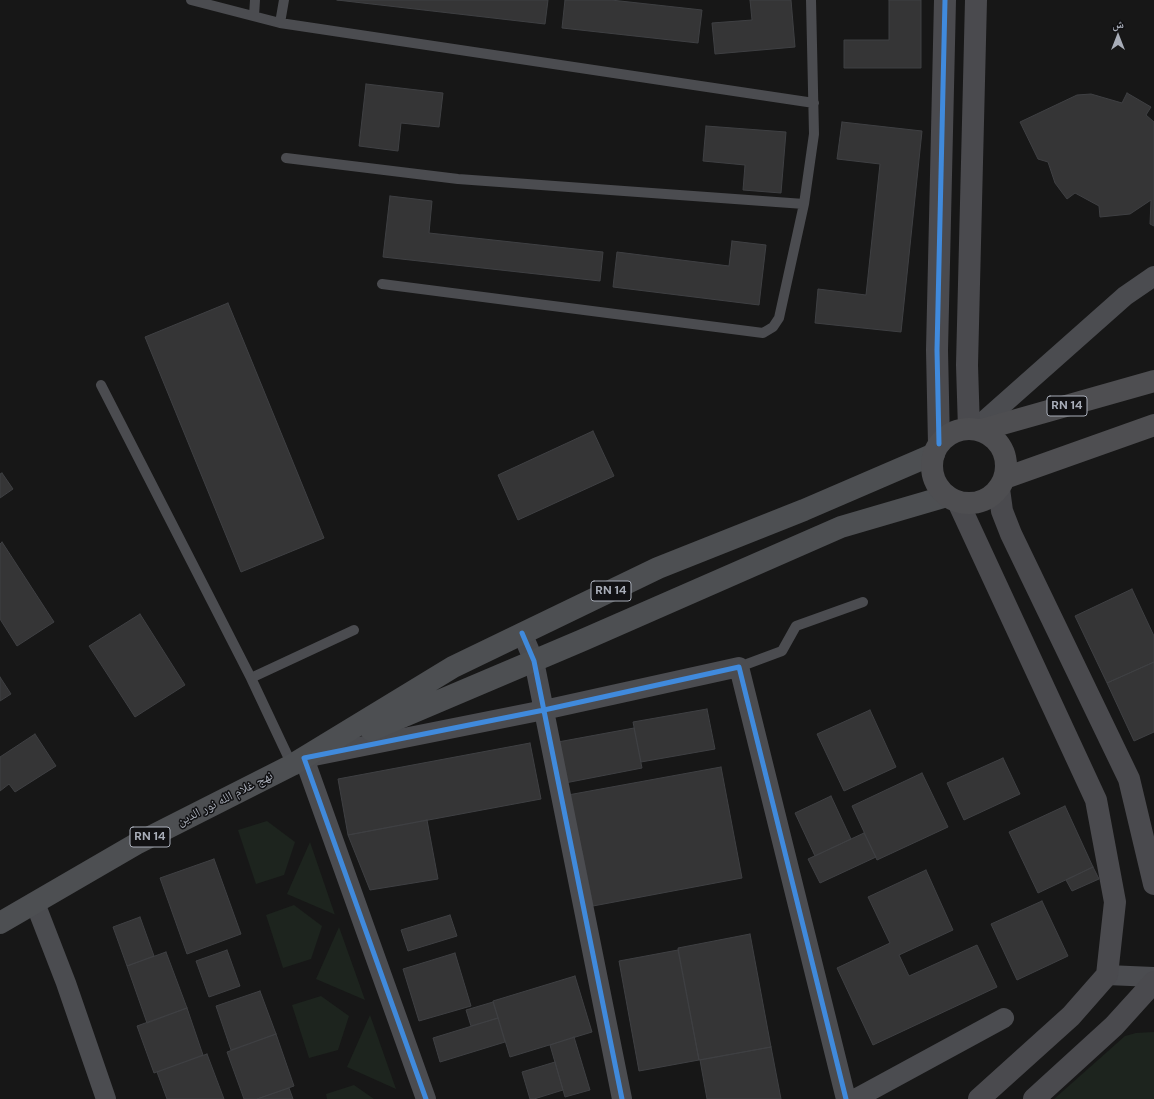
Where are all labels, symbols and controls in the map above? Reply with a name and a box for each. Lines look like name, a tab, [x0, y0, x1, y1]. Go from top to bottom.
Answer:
north arrow	[1098, 16, 1138, 56]
text: ش	[1112, 17, 1124, 31]
road number: RN 14	[1047, 396, 1087, 416]
road number: RN 14	[591, 581, 631, 601]
street label: نهج غلام الله نور الدين	[174, 768, 276, 830]
road number: RN 14	[130, 827, 170, 847]

